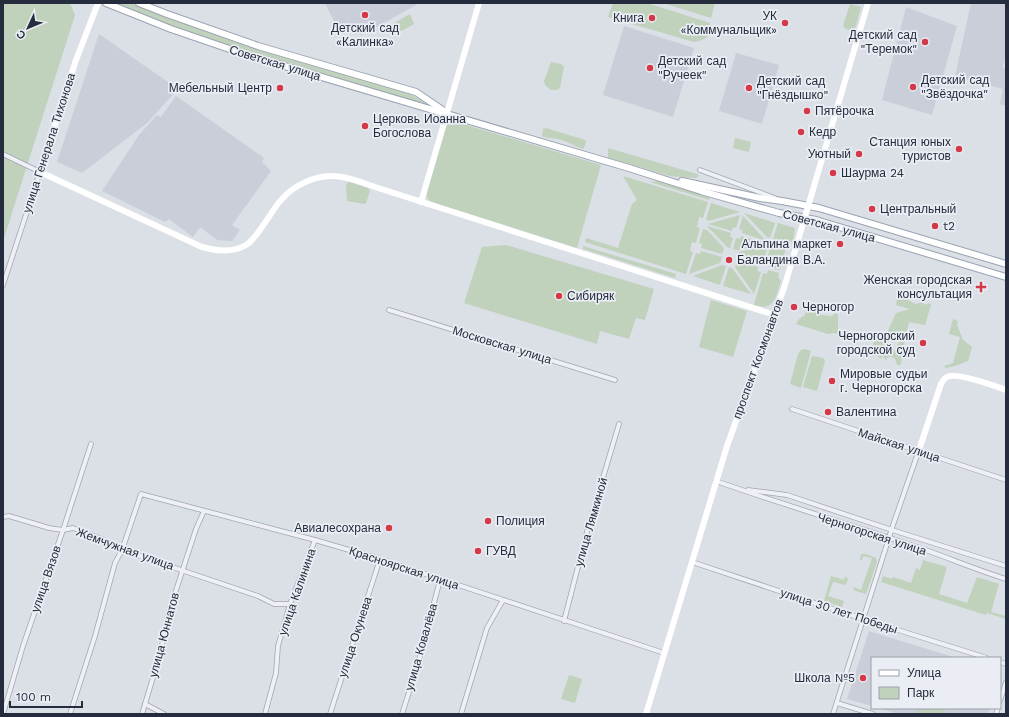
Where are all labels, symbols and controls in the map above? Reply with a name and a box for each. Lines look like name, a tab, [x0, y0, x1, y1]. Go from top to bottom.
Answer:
north arrow	[8, 8, 48, 48]
place label: УК «Коммунальщик»	[680, 9, 777, 37]
marker: Детский сад «Калинка»	[360, 10, 370, 20]
place label: Книга	[613, 11, 644, 25]
marker: Книга	[647, 13, 657, 23]
marker: УК «Коммунальщик»	[780, 18, 790, 28]
place label: Детский сад «Калинка»	[331, 21, 399, 49]
text: С	[14, 27, 29, 42]
place label: Детский сад "Теремок"	[849, 28, 917, 56]
marker: Детский сад "Теремок"	[920, 37, 930, 47]
street label: Советская улица	[228, 42, 323, 84]
place label: Детский сад "Ручеек"	[658, 54, 726, 82]
marker: Детский сад "Ручеек"	[645, 63, 655, 73]
street label: улица Генерала Тихонова	[20, 71, 78, 215]
place label: Детский сад "Звёздочка"	[921, 73, 989, 101]
place label: Детский сад "Гнёздышко"	[757, 74, 829, 102]
place label: Мебельный Центр	[169, 81, 272, 95]
marker: Детский сад "Звёздочка"	[908, 82, 918, 92]
marker: Мебельный Центр	[275, 83, 285, 93]
marker: Детский сад "Гнёздышко"	[744, 83, 754, 93]
place label: Пятёрочка	[815, 104, 874, 118]
marker: Пятёрочка	[802, 106, 812, 116]
place label: Церковь Иоанна Богослова	[373, 112, 466, 140]
marker: Церковь Иоанна Богослова	[360, 121, 370, 131]
place label: Кедр	[809, 125, 836, 139]
marker: Кедр	[796, 127, 806, 137]
place label: Станция юных туристов	[869, 135, 951, 163]
marker: Станция юных туристов	[954, 144, 964, 154]
place label: Уютный	[808, 147, 851, 161]
marker: Уютный	[854, 149, 864, 159]
place label: Шаурма 24	[841, 166, 904, 180]
marker: Шаурма 24	[828, 168, 838, 178]
place label: Центральный	[880, 202, 956, 216]
marker: Центральный	[867, 204, 877, 214]
street label: Советская улица	[781, 207, 877, 245]
place label: t2	[943, 219, 955, 233]
marker: t2	[930, 221, 940, 231]
place label: Альпина маркет	[741, 237, 833, 251]
marker: Альпина маркет	[835, 239, 845, 249]
place label: Баландина В.А.	[737, 253, 825, 267]
marker: Баландина В.А.	[724, 255, 734, 265]
place label: Женская городская консультация	[863, 273, 972, 301]
marker: Женская городская консультация	[975, 281, 987, 293]
place label: Сибиряк	[567, 289, 615, 303]
marker: Сибиряк	[554, 291, 564, 301]
street label: проспект Космонавтов	[730, 297, 786, 421]
place label: Черногор	[802, 300, 854, 314]
marker: Черногор	[789, 302, 799, 312]
street label: Московская улица	[451, 323, 554, 367]
place label: Черногорский городской суд	[837, 329, 915, 357]
marker: Черногорский городской суд	[918, 338, 928, 348]
place label: Мировые судьи г. Черногорска	[840, 367, 927, 395]
marker: Мировые судьи г. Черногорска	[827, 376, 837, 386]
place label: Валентина	[836, 405, 897, 419]
marker: Валентина	[823, 407, 833, 417]
street label: Майская улица	[856, 425, 942, 465]
street label: улица Лямкиной	[572, 476, 610, 568]
street label: Черногорская улица	[816, 510, 929, 558]
place label: Полиция	[496, 514, 545, 528]
marker: Полиция	[483, 516, 493, 526]
place label: Авиалесохрана	[294, 521, 381, 535]
marker: Авиалесохрана	[384, 523, 394, 533]
street label: Жемчужная улица	[74, 525, 176, 573]
street label: улица Вязов	[28, 544, 64, 614]
street label: Красноярская улица	[347, 544, 461, 592]
place label: ГУВД	[486, 544, 516, 558]
street label: улица Калинина	[276, 546, 319, 637]
marker: ГУВД	[473, 546, 483, 556]
street label: улица 30 лет Победы	[779, 585, 899, 637]
street label: улица Юннатов	[146, 591, 182, 679]
street label: улица Окунева	[335, 595, 375, 679]
street label: улица Ковалёва	[402, 601, 440, 692]
legend	[871, 657, 1001, 709]
text: Улица	[907, 666, 941, 680]
place label: Школа №5	[794, 671, 855, 685]
marker: Школа №5	[858, 673, 868, 683]
scale bar	[10, 683, 82, 709]
text: Парк	[907, 686, 935, 700]
text: 100 m	[16, 690, 51, 704]

